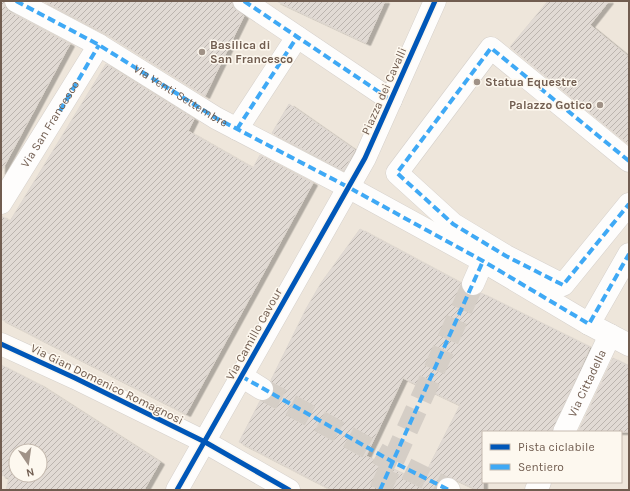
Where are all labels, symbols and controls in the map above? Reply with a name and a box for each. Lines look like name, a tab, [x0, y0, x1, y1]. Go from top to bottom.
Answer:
place label: Basilica di San Francesco	[210, 38, 293, 66]
street label: Piazza dei Cavalli	[358, 45, 410, 137]
marker: Basilica di San Francesco	[197, 47, 207, 57]
street label: Via Venti Settembre	[131, 61, 230, 130]
place label: Statua Equestre	[485, 75, 577, 89]
marker: Statua Equestre	[472, 77, 482, 87]
street label: Via San Francesco	[18, 78, 82, 170]
place label: Palazzo Gotico	[509, 98, 592, 112]
marker: Palazzo Gotico	[595, 100, 605, 110]
street label: Via Camillo Cavour	[223, 285, 285, 382]
street label: Via Gian Domenico Romagnosi	[28, 341, 186, 427]
street label: Via Cittadella	[565, 347, 609, 419]
legend	[482, 431, 622, 483]
text: Pista ciclabile	[518, 440, 595, 454]
north arrow	[8, 443, 48, 483]
text: Sentiero	[518, 460, 564, 474]
text: N	[25, 465, 35, 479]

